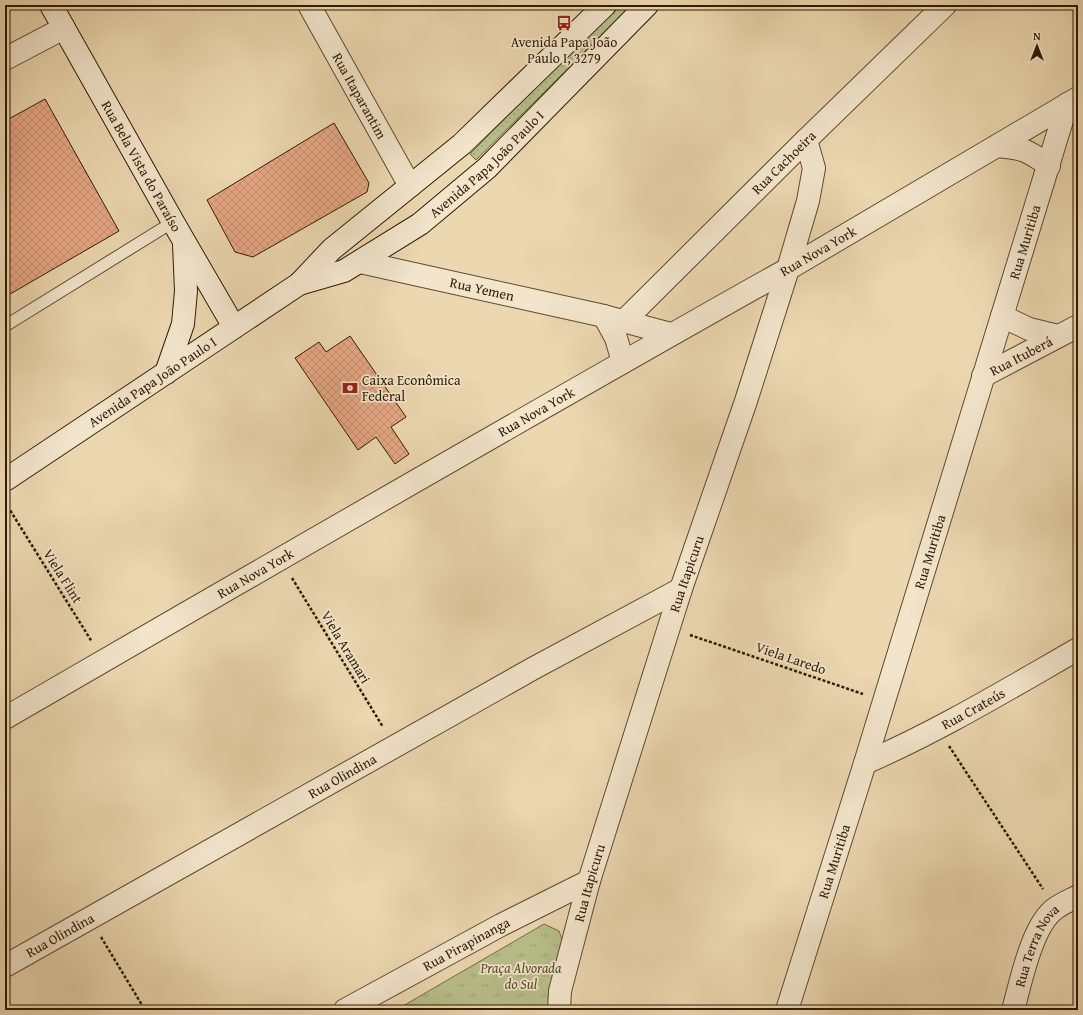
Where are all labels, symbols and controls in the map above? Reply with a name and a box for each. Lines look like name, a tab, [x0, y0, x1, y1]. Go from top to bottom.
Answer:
bus stop icon: Avenida Papa João Paulo I, 3279	[555, 14, 573, 32]
north arrow	[1017, 26, 1057, 66]
text: N	[1033, 28, 1041, 44]
place label: Avenida Papa João Paulo I, 3279	[511, 32, 617, 68]
street label: Rua Itaparantim	[328, 49, 392, 143]
street label: Rua Bela Vista do Paraíso	[97, 97, 187, 236]
street label: Avenida Papa João Paulo I	[425, 106, 548, 222]
street label: Rua Cachoeira	[747, 126, 820, 199]
street label: Rua Muritiba	[1004, 202, 1046, 282]
street label: Rua Nova York	[776, 221, 861, 281]
street label: Rua Yemen	[448, 272, 516, 306]
street label: Rua Ituberá	[986, 331, 1056, 381]
street label: Avenida Papa João Paulo I	[84, 332, 220, 432]
place label: Caixa Econômica Federal	[362, 370, 461, 406]
bank icon: Caixa Econômica Federal	[341, 379, 359, 397]
street label: Rua Nova York	[494, 381, 579, 442]
street label: Rua Muritiba	[909, 512, 951, 591]
street label: Rua Itapicuru	[664, 532, 709, 615]
street label: Rua Nova York	[213, 543, 298, 603]
street label: Viela Flint	[38, 545, 88, 607]
street label: Viela Aramari	[316, 607, 376, 687]
street label: Viela Laredo	[753, 637, 829, 679]
street label: Rua Crateús	[938, 683, 1009, 734]
street label: Rua Olindina	[304, 749, 380, 803]
street label: Rua Muritiba	[813, 821, 855, 901]
street label: Rua Itapicuru	[569, 841, 610, 924]
street label: Rua Terra Nova	[1009, 899, 1063, 989]
street label: Rua Olindina	[22, 908, 98, 962]
street label: Rua Pirapinanga	[419, 912, 514, 976]
park label: Praça Alvorada do Sul	[479, 958, 562, 994]

